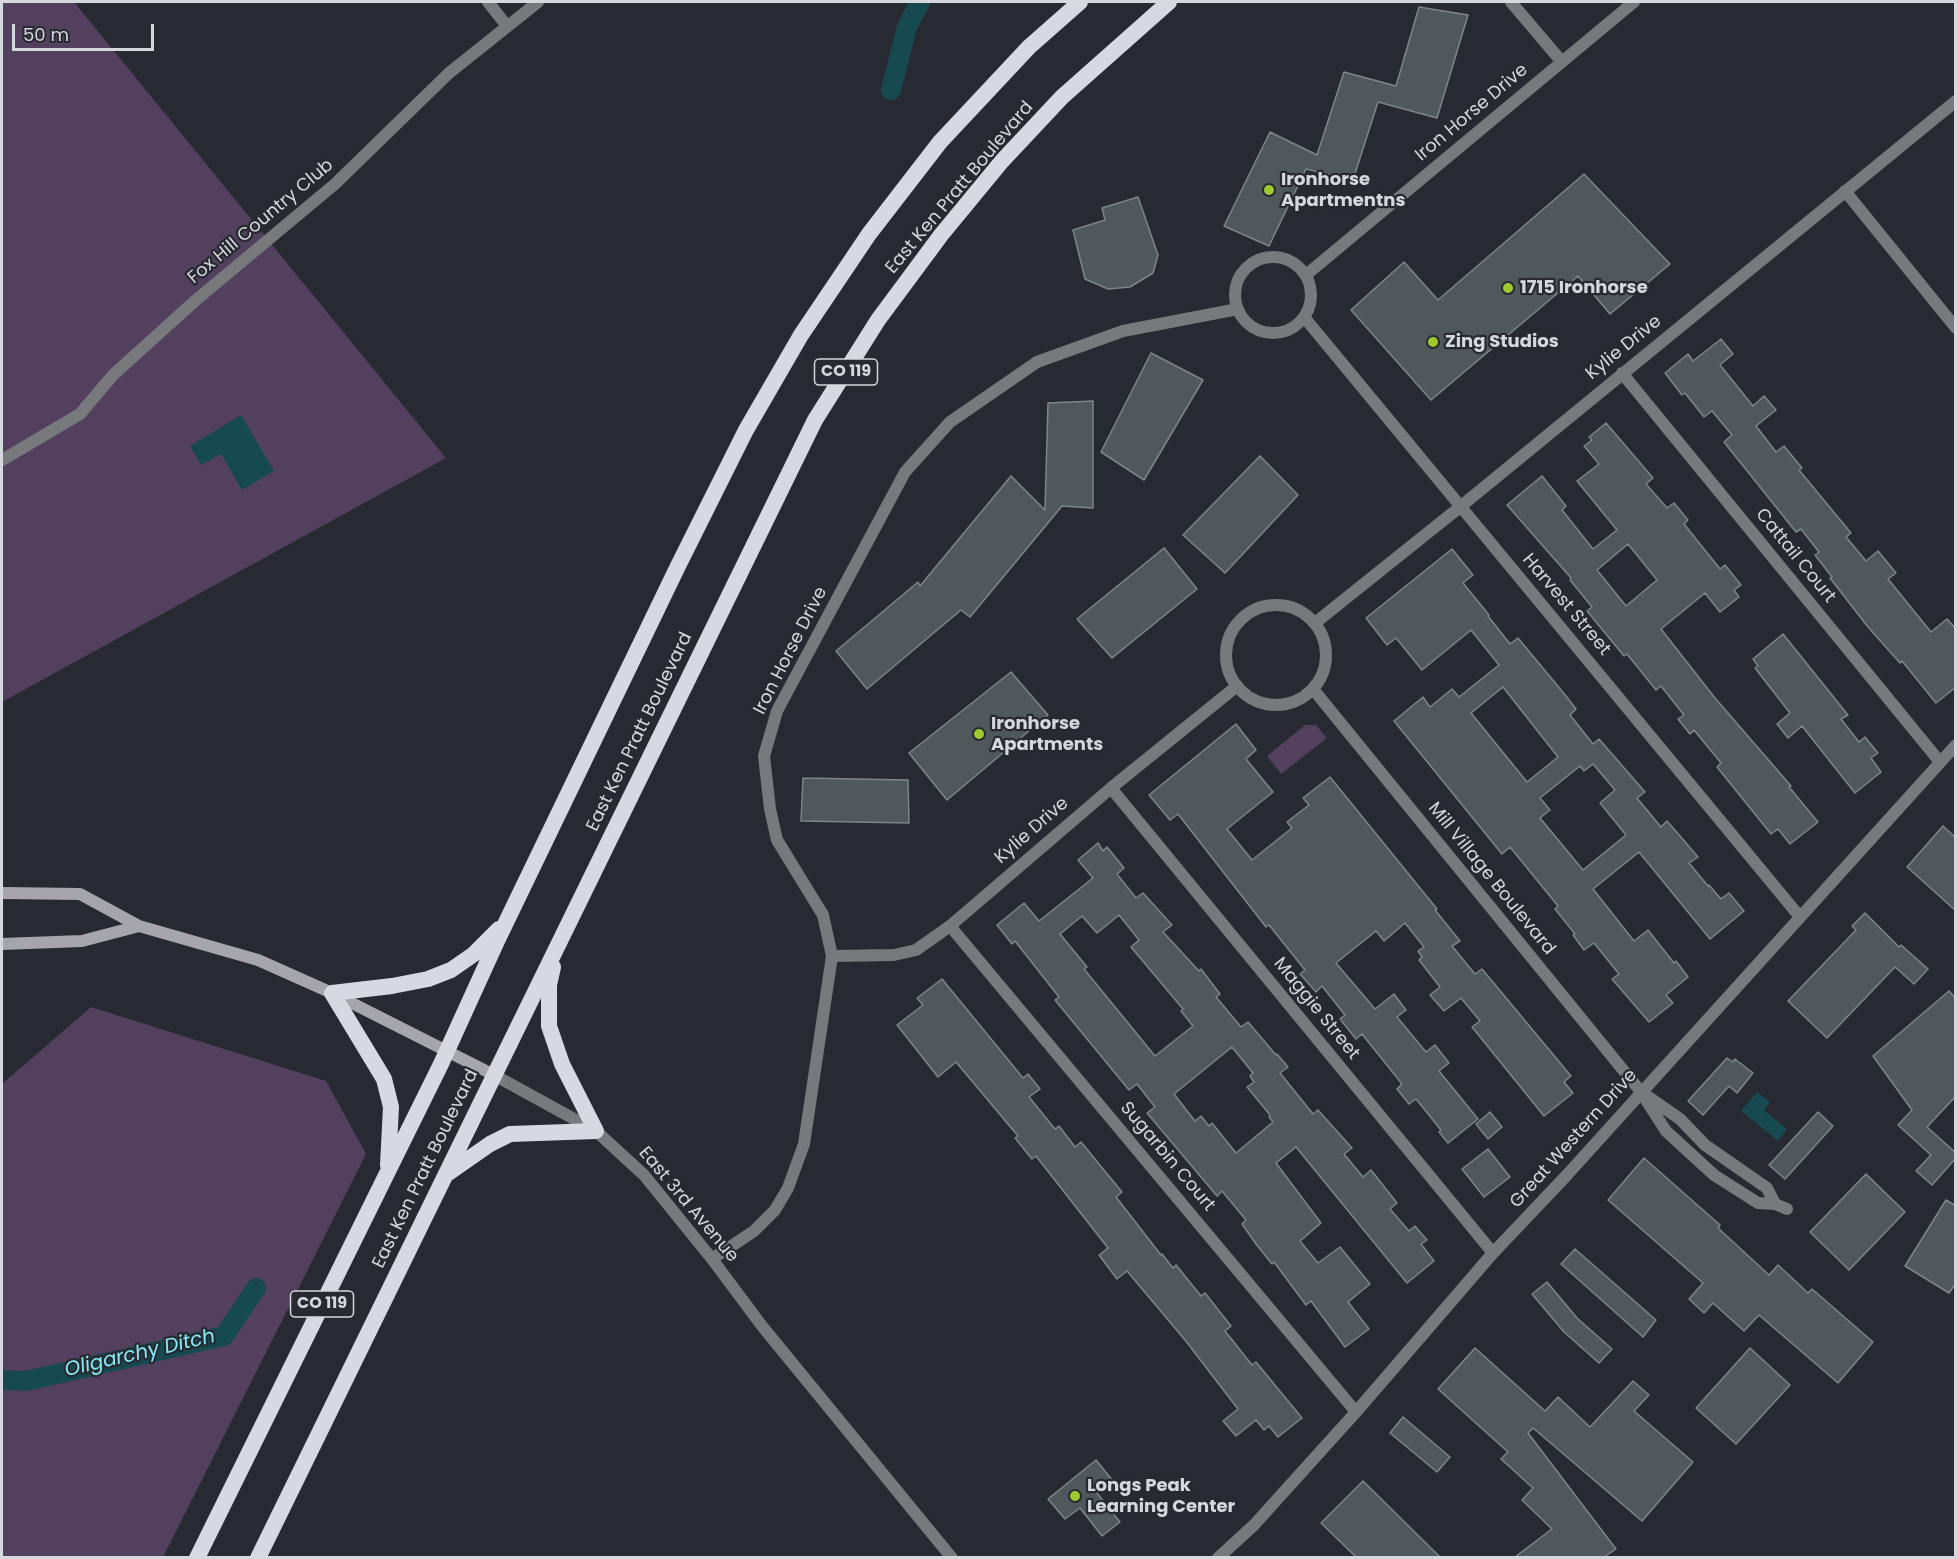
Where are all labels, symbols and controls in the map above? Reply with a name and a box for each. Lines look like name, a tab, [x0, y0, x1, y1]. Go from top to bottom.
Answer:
scale bar	[15, 12, 158, 50]
text: 50 m	[23, 22, 69, 47]
street label: Iron Horse Drive	[1411, 60, 1533, 166]
street label: East Ken Pratt Boulevard	[882, 97, 1038, 279]
street label: Fox Hill Country Club	[184, 155, 338, 289]
place label: Ironhorse Apartmentns	[1281, 169, 1405, 212]
marker: Ironhorse Apartmentns	[1262, 183, 1276, 197]
place label: 1715 Ironhorse	[1520, 277, 1648, 299]
marker: 1715 Ironhorse	[1501, 281, 1515, 295]
street label: Kylie Drive	[1582, 311, 1666, 385]
place label: Zing Studios	[1445, 331, 1559, 353]
marker: Zing Studios	[1426, 335, 1440, 349]
road number: CO 119	[814, 359, 878, 385]
street label: Cattail Court	[1750, 504, 1840, 608]
street label: Harvest Street	[1517, 550, 1615, 660]
street label: Iron Horse Drive	[750, 584, 832, 718]
street label: East Ken Pratt Boulevard	[582, 629, 698, 835]
place label: Ironhorse Apartments	[991, 713, 1103, 756]
marker: Ironhorse Apartments	[972, 727, 986, 741]
street label: Kylie Drive	[991, 793, 1073, 869]
street label: Mill Village Boulevard	[1423, 798, 1559, 960]
street label: Maggie Street	[1268, 954, 1364, 1064]
street label: Great Western Drive	[1506, 1065, 1642, 1213]
street label: East Ken Pratt Boulevard	[368, 1066, 484, 1272]
street label: Sugarbin Court	[1115, 1098, 1219, 1216]
street label: East 3rd Avenue	[633, 1143, 743, 1267]
road number: CO 119	[290, 1291, 354, 1317]
water label: Oligarchy Ditch	[63, 1325, 217, 1383]
place label: Longs Peak Learning Center	[1087, 1475, 1235, 1518]
marker: Longs Peak Learning Center	[1068, 1489, 1082, 1503]

